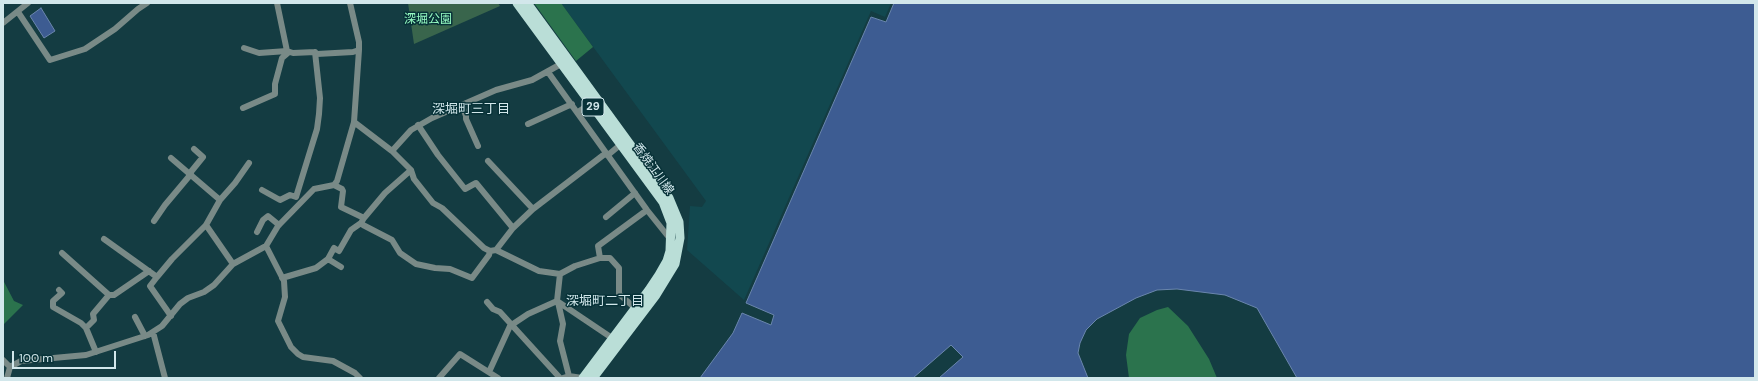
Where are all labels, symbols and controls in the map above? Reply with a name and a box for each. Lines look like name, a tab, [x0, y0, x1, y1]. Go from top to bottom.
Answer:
park label: 深堀公園	[404, 13, 452, 27]
road number: 29	[582, 98, 604, 116]
district label: 深堀町三丁目	[432, 102, 510, 118]
street label: 香焼江川線	[630, 140, 676, 198]
district label: 深堀町二丁目	[566, 294, 644, 310]
scale bar	[14, 343, 118, 369]
text: 100 m	[19, 350, 53, 366]

